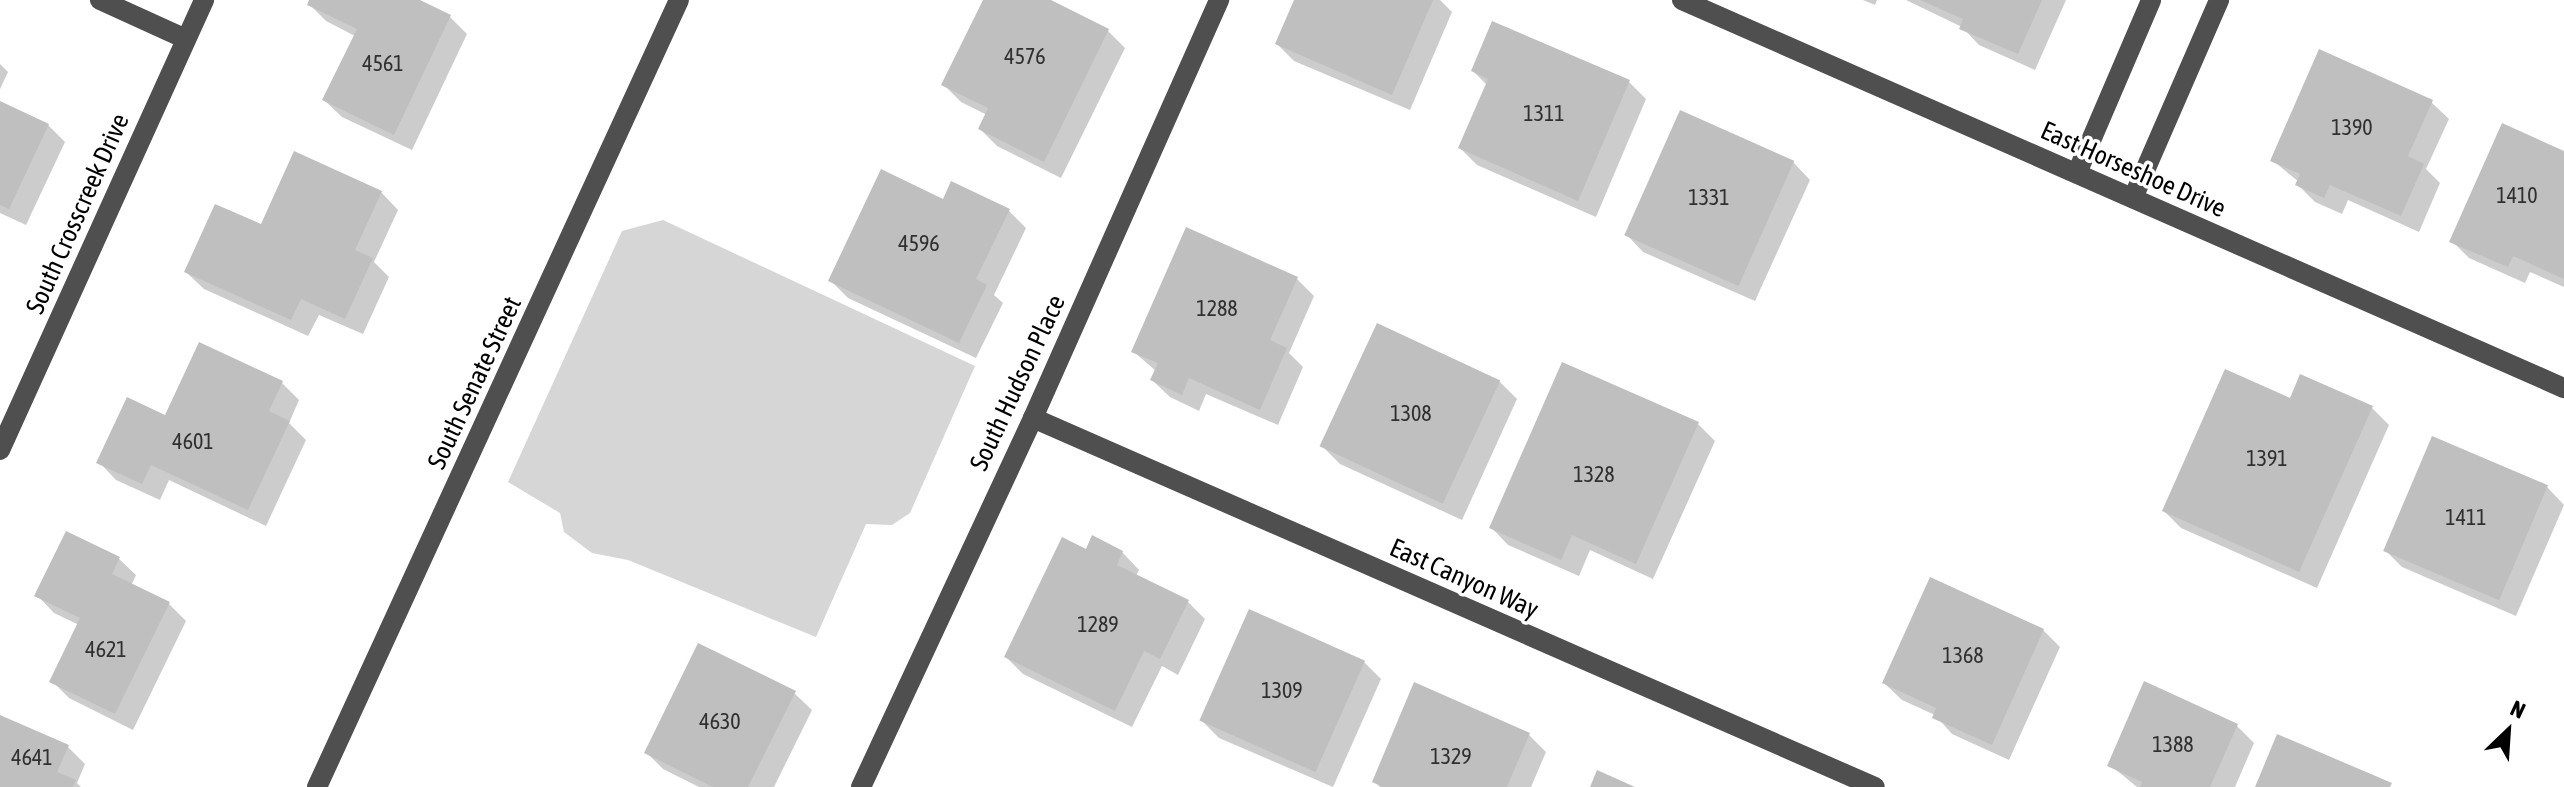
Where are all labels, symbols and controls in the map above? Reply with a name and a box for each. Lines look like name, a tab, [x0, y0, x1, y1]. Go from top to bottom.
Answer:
house number: 4576	[1004, 44, 1046, 70]
house number: 4561	[362, 51, 404, 77]
house number: 1311	[1523, 101, 1565, 127]
street label: South Crosscreek Drive	[20, 109, 136, 319]
street label: East Horseshoe Drive	[2036, 115, 2230, 225]
house number: 1390	[2331, 115, 2373, 141]
house number: 1410	[2496, 183, 2538, 209]
house number: 1331	[1688, 185, 1730, 211]
house number: 4596	[898, 231, 940, 257]
street label: South Hudson Place	[964, 290, 1072, 476]
street label: South Senate Street	[421, 292, 529, 474]
house number: 1288	[1196, 296, 1238, 322]
house number: 1308	[1390, 401, 1432, 427]
house number: 4601	[172, 429, 214, 455]
house number: 1391	[2246, 446, 2288, 472]
house number: 1328	[1573, 462, 1615, 488]
house number: 1411	[2445, 505, 2487, 531]
street label: East Canyon Way	[1385, 532, 1543, 626]
house number: 1289	[1077, 612, 1119, 638]
house number: 4621	[85, 637, 127, 663]
house number: 1368	[1942, 643, 1984, 669]
house number: 1309	[1261, 678, 1303, 704]
north arrow	[2468, 691, 2548, 771]
text: N	[2507, 695, 2530, 724]
house number: 4630	[699, 709, 741, 735]
house number: 1388	[2152, 732, 2194, 758]
house number: 1329	[1430, 744, 1472, 770]
house number: 4641	[11, 745, 53, 771]

